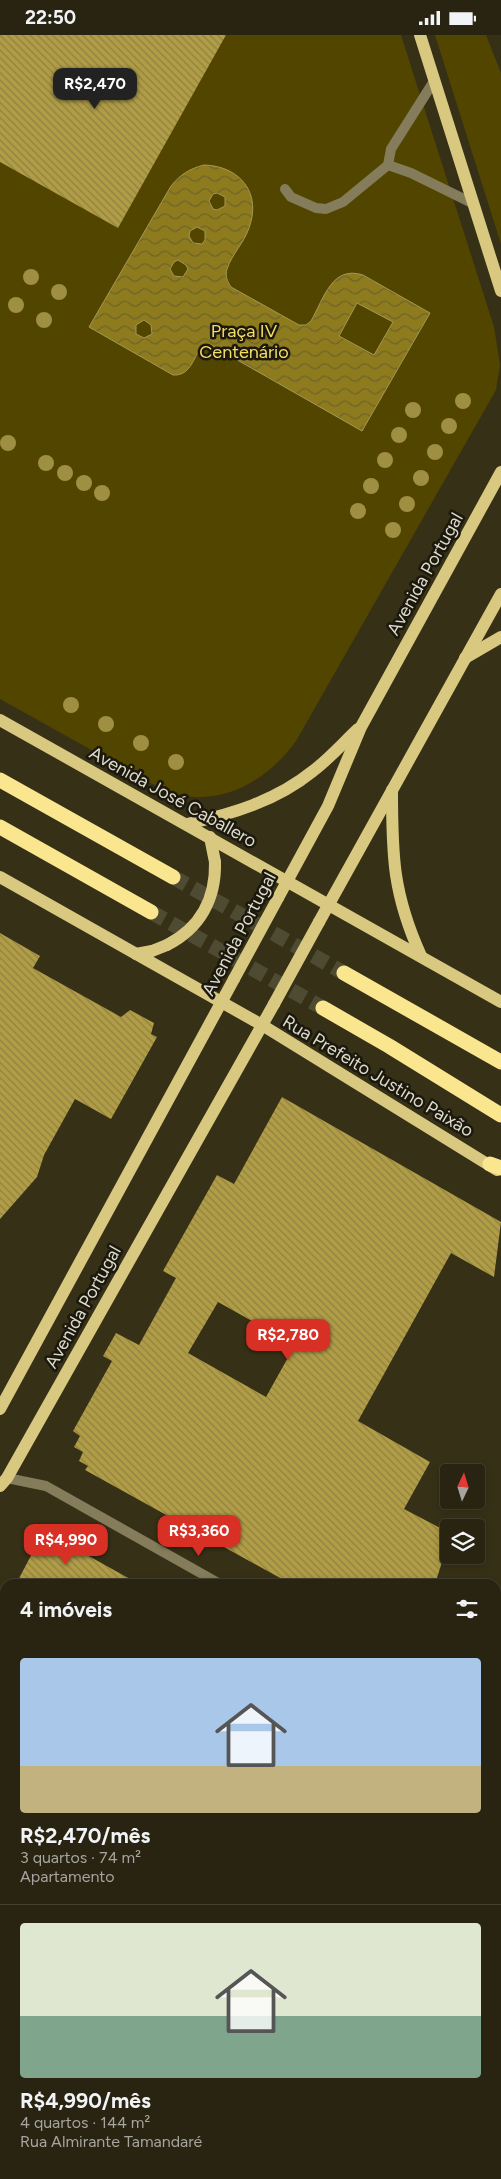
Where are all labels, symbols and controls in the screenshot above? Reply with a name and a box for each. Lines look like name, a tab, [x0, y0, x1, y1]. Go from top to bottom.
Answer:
text: 22:50	[25, 6, 76, 29]
pin: R$2,470	[49, 67, 141, 110]
text: R$2,470	[64, 74, 126, 93]
park label: Praça IV Centenário	[199, 320, 289, 363]
street label: Avenida Portugal	[382, 509, 468, 639]
street label: Avenida José Caballero	[85, 742, 261, 852]
street label: Avenida Portugal	[197, 868, 281, 1000]
street label: Rua Prefeito Justino Paixão	[279, 1010, 477, 1142]
street label: Avenida Portugal	[40, 1242, 126, 1372]
pin: R$2,780	[242, 1319, 334, 1361]
text: R$2,780	[257, 1325, 319, 1344]
north arrow	[440, 1464, 485, 1509]
map controls	[440, 1464, 485, 1564]
pin: R$3,360	[153, 1515, 245, 1557]
button: layers	[440, 1519, 485, 1564]
text: R$3,360	[169, 1521, 229, 1540]
pin: R$4,990	[20, 1523, 112, 1566]
text: R$4,990	[35, 1530, 97, 1549]
icon: filters	[453, 1595, 481, 1623]
text: 4 imóveis	[20, 1597, 112, 1622]
icon: home	[206, 1690, 296, 1780]
text: R$2,470/mês	[20, 1823, 150, 1848]
text: 3 quartos · 74 m²	[20, 1848, 141, 1867]
text: Apartamento	[20, 1867, 115, 1886]
icon: home	[206, 1956, 296, 2046]
text: R$4,990/mês	[20, 2088, 151, 2113]
text: 4 quartos · 144 m²	[20, 2113, 150, 2132]
text: Rua Almirante Tamandaré	[20, 2132, 202, 2151]

